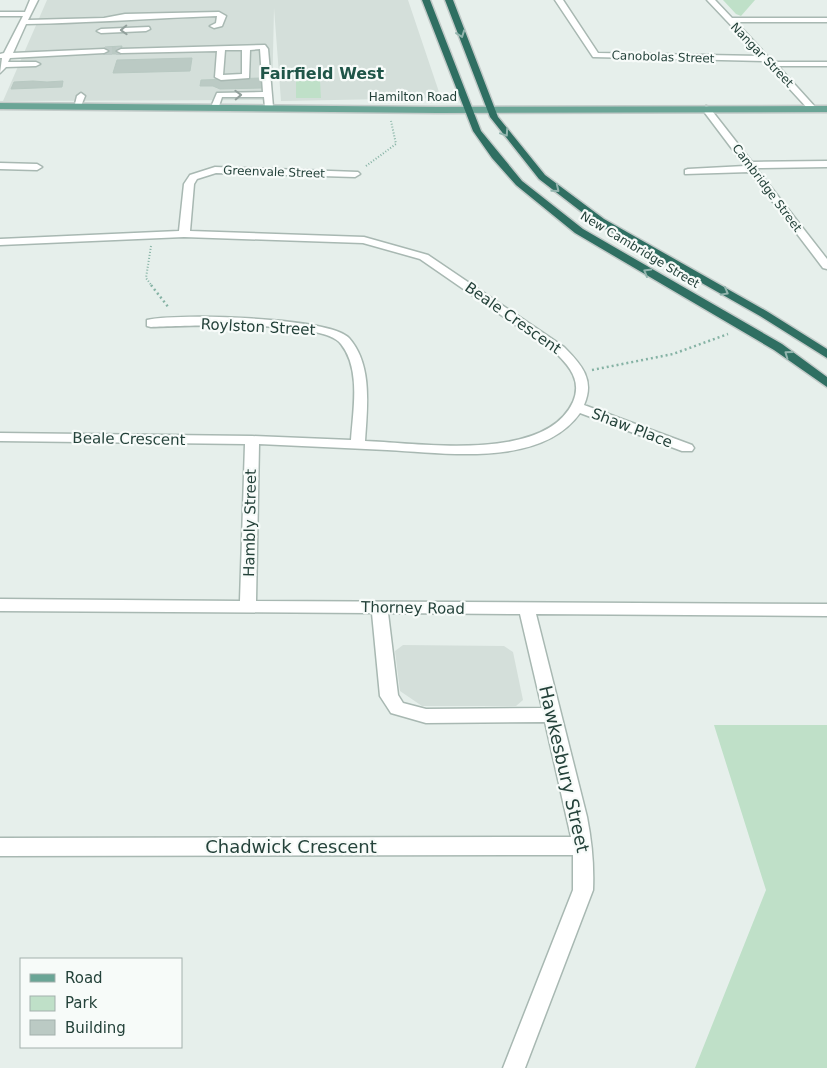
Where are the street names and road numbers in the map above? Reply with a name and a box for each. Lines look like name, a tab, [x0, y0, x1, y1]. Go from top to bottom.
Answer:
street label: Nangar Street	[728, 20, 796, 90]
street label: Canobolas Street	[611, 48, 715, 66]
street label: Hamilton Road	[369, 90, 457, 104]
street label: Cambridge Street	[729, 141, 805, 235]
street label: Greenvale Street	[223, 163, 325, 181]
street label: New Cambridge Street	[578, 209, 702, 291]
street label: Beale Crescent	[462, 278, 565, 358]
street label: Roylston Street	[200, 315, 316, 339]
street label: Shaw Place	[589, 404, 675, 452]
street label: Beale Crescent	[72, 429, 186, 449]
street label: Hambly Street	[240, 469, 260, 577]
street label: Thorney Road	[360, 598, 465, 618]
street label: Hawkesbury Street	[535, 683, 594, 854]
street label: Chadwick Crescent	[205, 836, 377, 857]

